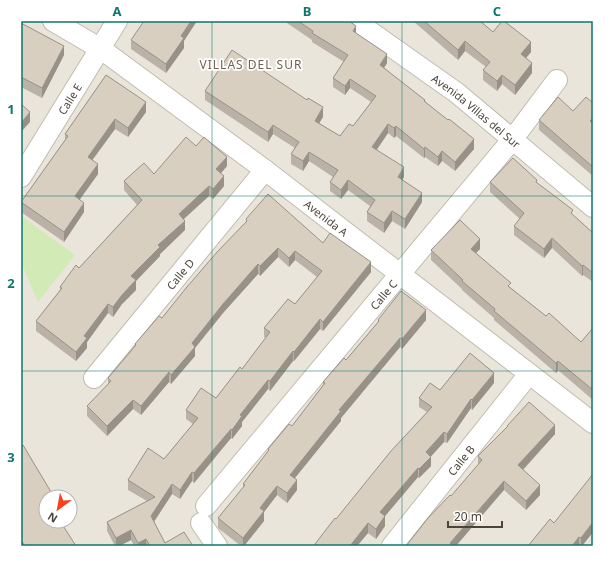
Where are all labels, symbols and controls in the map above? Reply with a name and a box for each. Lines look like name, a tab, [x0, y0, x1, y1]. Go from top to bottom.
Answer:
text: A	[113, 2, 122, 20]
text: B	[303, 2, 311, 20]
text: C	[493, 2, 501, 20]
district label: VILLAS DEL SUR	[200, 56, 302, 73]
street label: Avenida Villas del Sur	[429, 70, 524, 151]
street label: Calle E	[54, 80, 85, 117]
text: 1	[7, 100, 15, 118]
street label: Avenida A	[302, 196, 352, 240]
street label: Calle D	[163, 255, 197, 292]
text: 2	[7, 274, 15, 292]
street label: Calle C	[366, 276, 400, 312]
street label: Calle B	[444, 442, 477, 478]
text: 3	[7, 448, 15, 466]
north arrow	[38, 489, 78, 529]
scale bar	[448, 503, 502, 529]
text: 20 m	[454, 508, 482, 525]
text: N	[45, 509, 60, 527]

